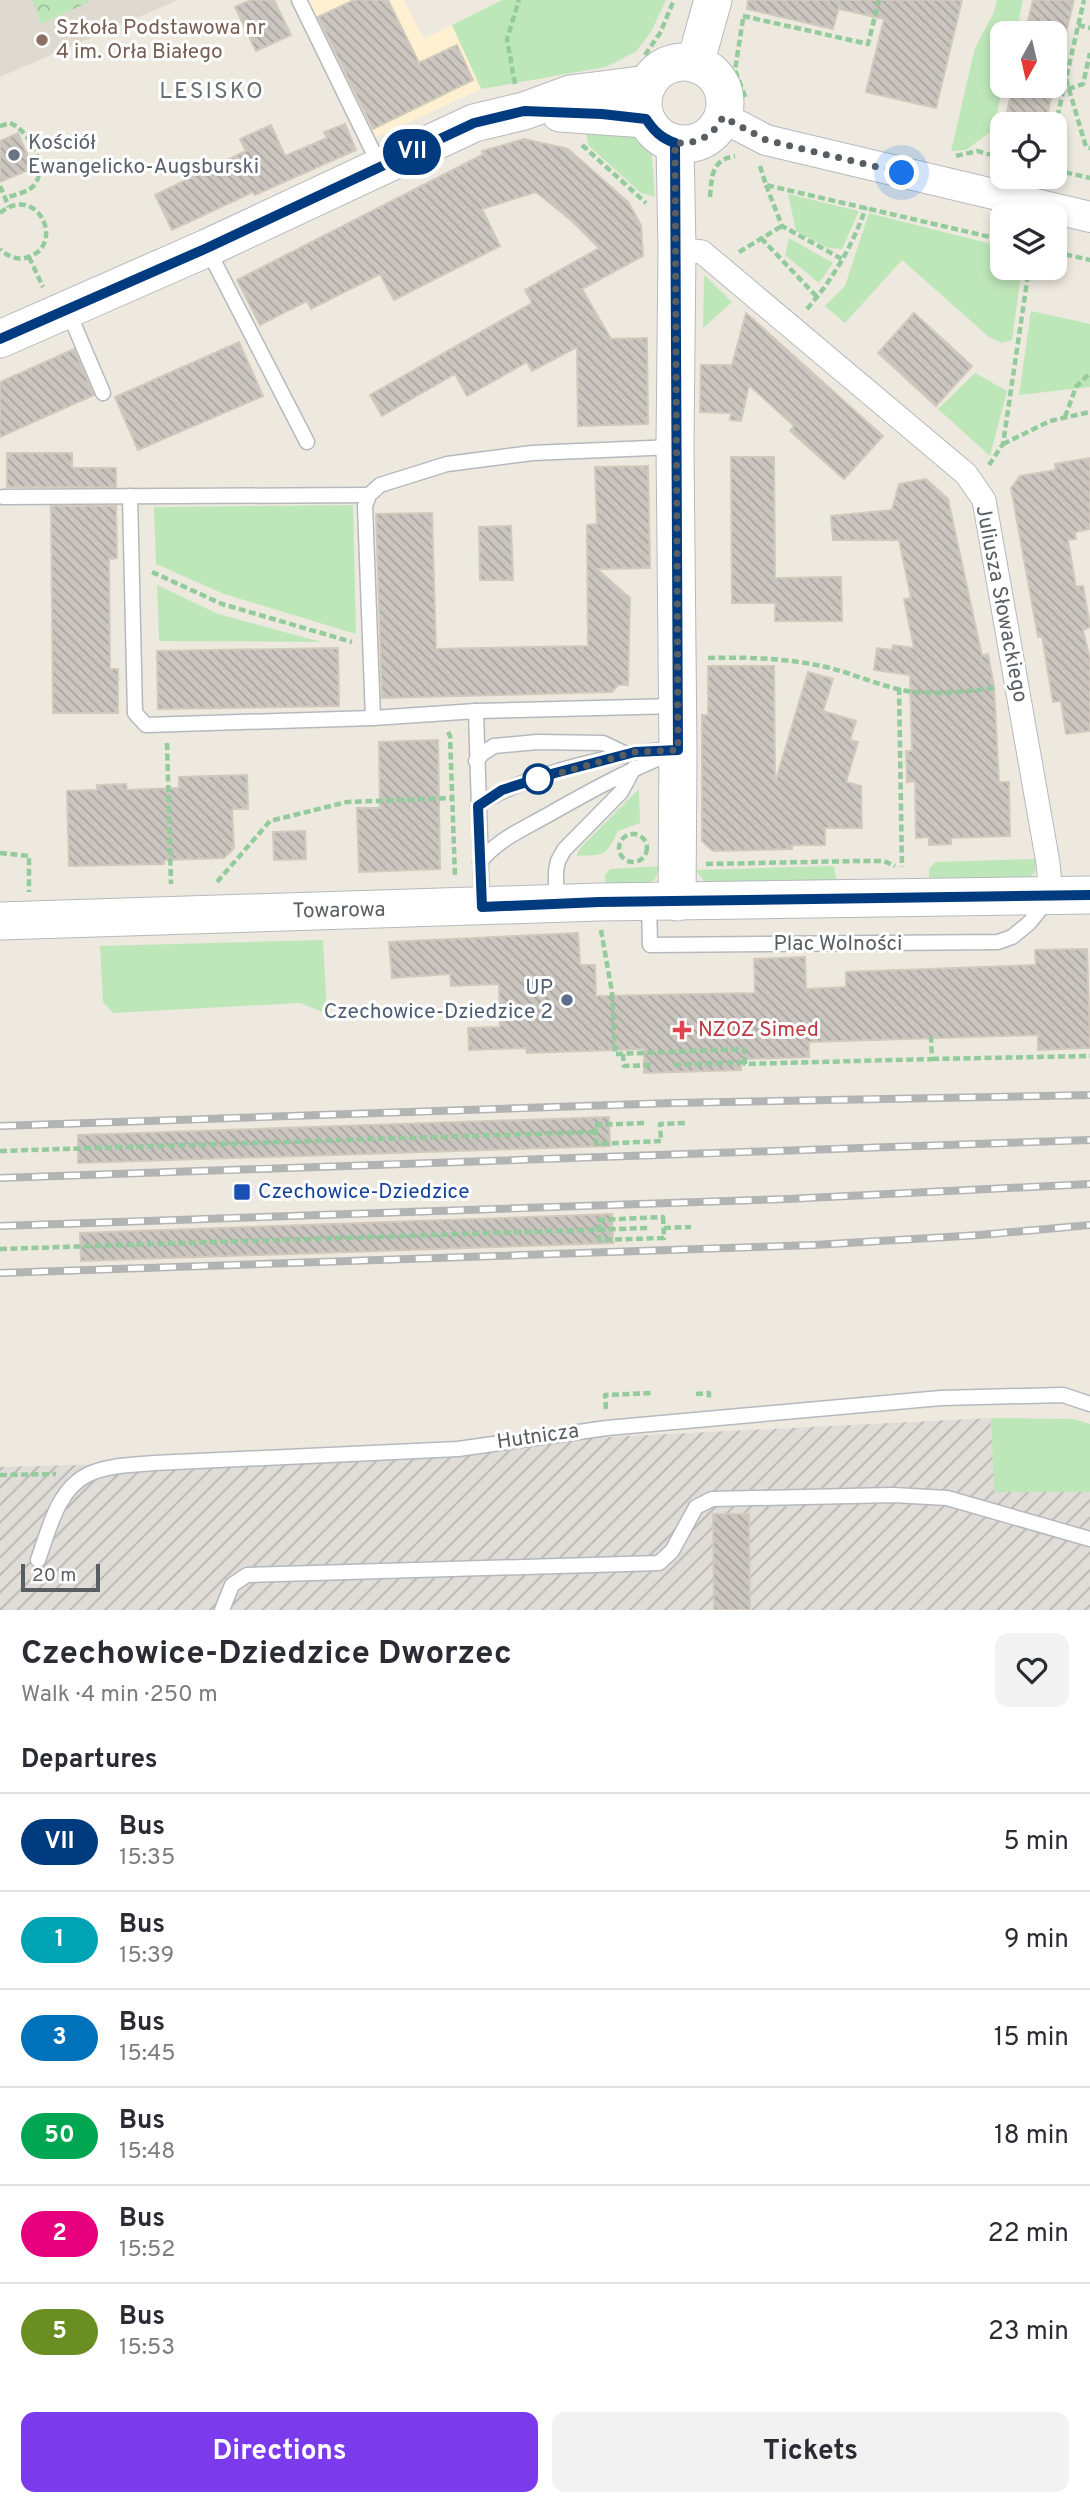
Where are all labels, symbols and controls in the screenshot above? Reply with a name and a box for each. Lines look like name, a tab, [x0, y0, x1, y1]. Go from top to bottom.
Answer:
place label: Szkoła Podstawowa nr 4 im. Orła Białego	[56, 15, 266, 66]
north arrow	[990, 21, 1068, 98]
map controls	[990, 21, 1067, 280]
marker: Szkoła Podstawowa nr 4 im. Orła Białego	[34, 32, 50, 48]
district label: LESISKO	[159, 78, 265, 107]
button: locate	[990, 112, 1067, 189]
line badge: VII	[372, 129, 452, 175]
place label: Kościół Ewangelicko-Augsburski	[28, 130, 259, 181]
text: VII	[397, 137, 427, 167]
marker: Kościół Ewangelicko-Augsburski	[6, 147, 22, 163]
your location	[884, 155, 919, 190]
button: layers	[990, 203, 1067, 280]
street label: Juliusza Słowackiego	[969, 503, 1033, 705]
unlabelled marker	[523, 764, 553, 794]
street label: Towarowa	[292, 897, 386, 925]
street label: Plac Wolności	[774, 931, 902, 958]
place label: UP Czechowice-Dziedzice 2	[324, 975, 553, 1026]
marker: UP Czechowice-Dziedzice 2	[559, 992, 575, 1008]
place label: NZOZ Simed	[698, 1017, 819, 1044]
marker: NZOZ Simed	[672, 1020, 692, 1040]
place label: Czechowice-Dziedzice	[258, 1179, 470, 1206]
marker: Czechowice-Dziedzice	[232, 1182, 252, 1202]
street label: Hutnicza	[495, 1418, 581, 1456]
scale bar	[21, 1561, 100, 1593]
text: 20 m	[32, 1564, 76, 1588]
button: heart	[995, 1633, 1069, 1707]
text: Czechowice-Dziedzice Dworzec	[21, 1634, 512, 1676]
text: Walk · 4 min · 250 m	[21, 1681, 218, 1710]
text: Departures	[21, 1744, 158, 1777]
text: Bus	[119, 1811, 165, 1844]
text: 5 min	[1003, 1826, 1069, 1859]
text: VII	[44, 1827, 75, 1857]
text: 15:35	[119, 1844, 175, 1873]
text: Bus	[119, 1909, 165, 1942]
text: 9 min	[1004, 1924, 1069, 1957]
text: 1	[55, 1925, 64, 1955]
text: 15:39	[119, 1942, 174, 1971]
text: Bus	[119, 2007, 165, 2040]
text: 15 min	[994, 2022, 1069, 2055]
text: 3	[52, 2023, 67, 2053]
text: 15:45	[119, 2040, 176, 2069]
text: Bus	[119, 2105, 165, 2138]
text: 18 min	[994, 2120, 1069, 2153]
text: 50	[44, 2121, 75, 2151]
text: 15:48	[119, 2138, 175, 2167]
text: Bus	[119, 2203, 165, 2236]
text: 22 min	[988, 2218, 1069, 2251]
text: 2	[52, 2219, 67, 2249]
text: 15:52	[119, 2236, 175, 2265]
text: Bus	[119, 2301, 165, 2334]
text: 23 min	[988, 2316, 1069, 2349]
text: 5	[52, 2317, 67, 2347]
text: 15:53	[119, 2334, 175, 2363]
button: Directions	[21, 2412, 538, 2492]
button: Tickets	[552, 2412, 1069, 2492]

